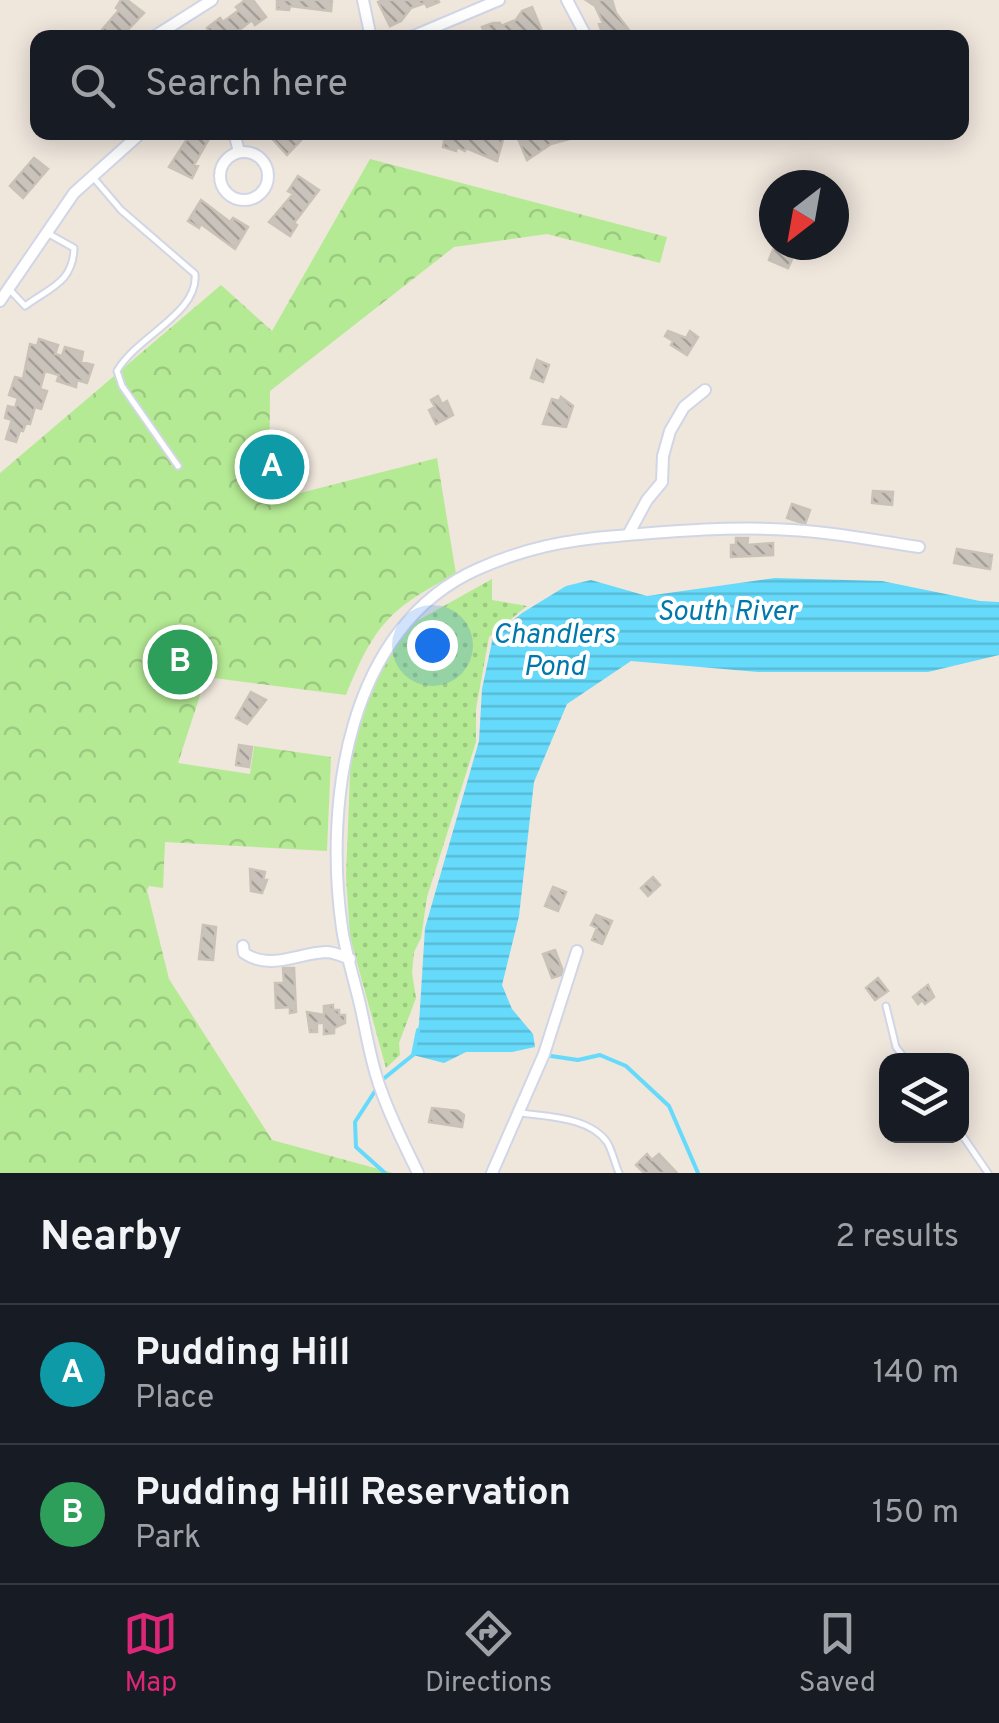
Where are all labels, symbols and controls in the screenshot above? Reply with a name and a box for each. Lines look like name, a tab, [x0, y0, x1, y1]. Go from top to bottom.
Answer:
search box	[30, 30, 969, 140]
icon: search	[65, 58, 120, 113]
text: Search here	[145, 61, 348, 110]
north arrow	[759, 170, 849, 260]
pin: A	[240, 430, 304, 504]
water label: South River	[657, 595, 799, 631]
water label: Chandlers Pond	[493, 618, 616, 686]
your location	[407, 620, 458, 671]
pin: B	[148, 624, 212, 700]
map controls	[879, 1053, 969, 1143]
button: layers	[879, 1053, 969, 1143]
text: Nearby	[40, 1212, 182, 1265]
text: 2 results	[835, 1218, 959, 1258]
text: Pudding Hill	[135, 1330, 350, 1379]
text: A	[61, 1354, 84, 1394]
text: 140 m	[873, 1354, 959, 1394]
text: Place	[135, 1379, 214, 1419]
text: Pudding Hill Reservation	[135, 1470, 571, 1519]
text: B	[61, 1494, 84, 1534]
text: 150 m	[872, 1494, 959, 1534]
text: Park	[135, 1519, 201, 1559]
tab: Map	[123, 1606, 178, 1702]
tab: Directions	[425, 1606, 552, 1702]
tab: Saved	[799, 1606, 876, 1702]

